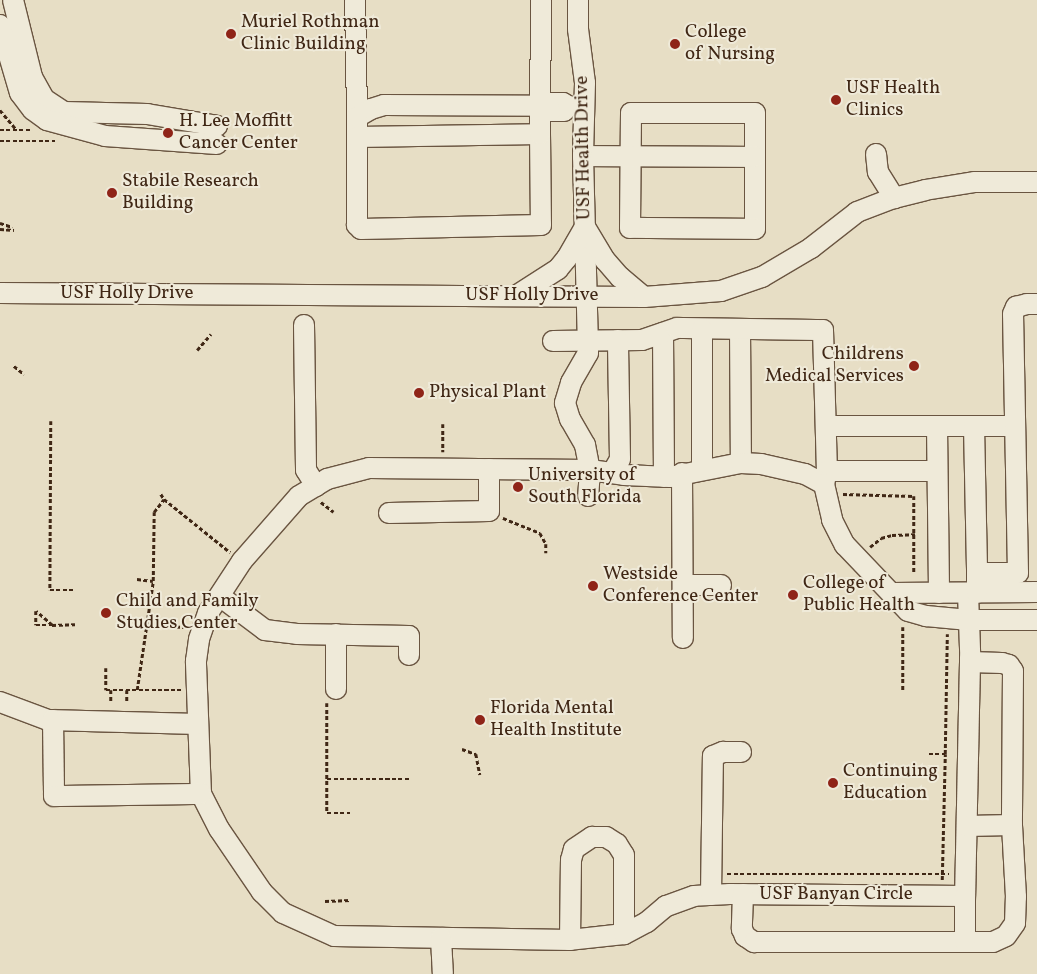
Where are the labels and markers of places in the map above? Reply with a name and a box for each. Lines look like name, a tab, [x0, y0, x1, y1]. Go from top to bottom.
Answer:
place label: Muriel Rothman Clinic Building	[241, 12, 380, 56]
place label: College of Nursing	[685, 22, 773, 66]
marker: Muriel Rothman Clinic Building	[225, 28, 237, 40]
marker: College of Nursing	[669, 38, 681, 50]
place label: USF Health Clinics	[846, 78, 940, 122]
marker: USF Health Clinics	[830, 94, 842, 106]
place label: H. Lee Moffitt Cancer Center	[179, 111, 298, 155]
marker: H. Lee Moffitt Cancer Center	[161, 126, 175, 140]
place label: Stabile Research Building	[122, 171, 259, 215]
marker: Stabile Research Building	[106, 187, 118, 199]
place label: Childrens Medical Services	[765, 344, 904, 388]
marker: Childrens Medical Services	[908, 360, 920, 372]
place label: Physical Plant	[429, 382, 546, 404]
marker: Physical Plant	[413, 387, 425, 399]
place label: University of South Florida	[528, 465, 641, 509]
marker: University of South Florida	[512, 481, 524, 493]
place label: Westside Conference Center	[603, 564, 758, 608]
place label: College of Public Health	[803, 573, 915, 617]
marker: Westside Conference Center	[587, 580, 599, 592]
marker: College of Public Health	[787, 589, 799, 601]
place label: Child and Family Studies Center	[116, 591, 259, 635]
marker: Child and Family Studies Center	[100, 607, 112, 619]
place label: Florida Mental Health Institute	[490, 698, 622, 742]
marker: Florida Mental Health Institute	[474, 714, 486, 726]
place label: Continuing Education	[843, 761, 938, 805]
marker: Continuing Education	[827, 777, 839, 789]

